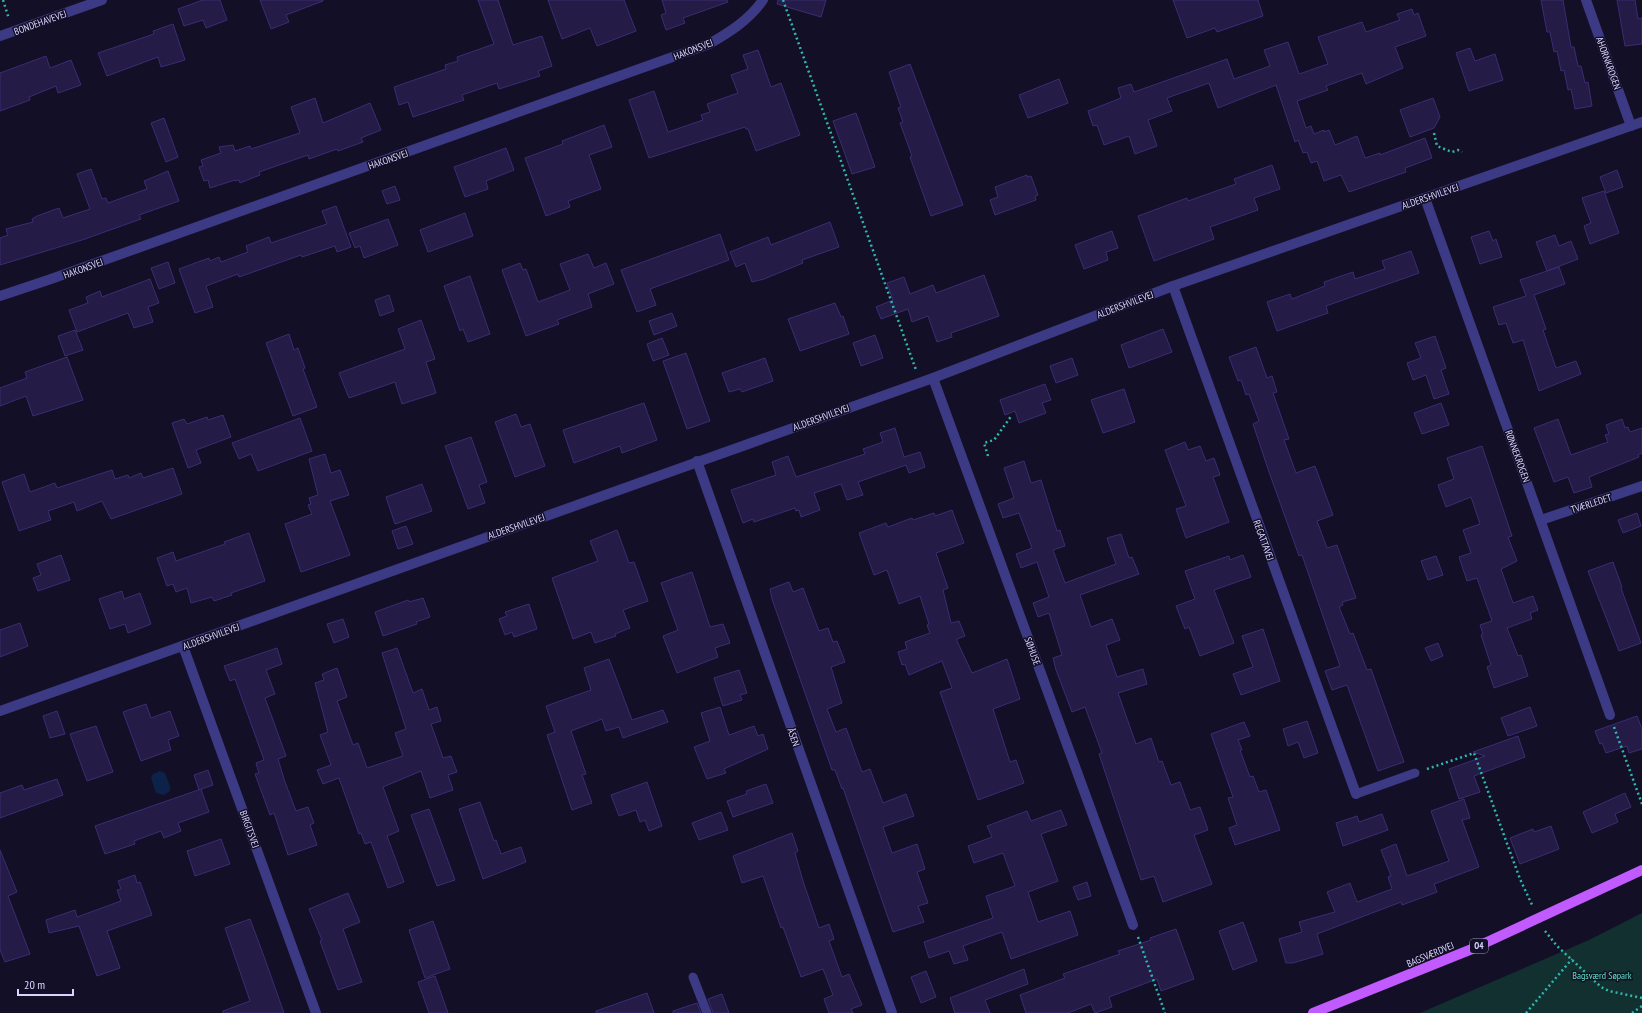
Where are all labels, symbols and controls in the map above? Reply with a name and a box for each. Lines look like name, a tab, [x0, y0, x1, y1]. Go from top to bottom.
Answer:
street label: BONDEHAVEVEJ	[12, 7, 68, 38]
street label: AHORNKROGEN	[1593, 35, 1624, 91]
street label: HAKONSVEJ	[672, 36, 715, 63]
street label: HAKONSVEJ	[367, 147, 410, 172]
street label: ALDERSHVILEVEJ	[1400, 181, 1460, 212]
street label: HAKONSVEJ	[62, 255, 105, 282]
street label: ALDERSHVILEVEJ	[1095, 288, 1155, 321]
street label: ALDERSHVILEVEJ	[791, 401, 851, 434]
street label: RØNNEKROGEN	[1502, 428, 1533, 484]
street label: TVÆRLEDET	[1569, 491, 1614, 516]
street label: ALDERSHVILEVEJ	[486, 511, 546, 542]
street label: REGATTAVEJ	[1250, 518, 1277, 562]
street label: ALDERSHVILEVEJ	[181, 620, 241, 653]
street label: SØHUSE	[1021, 635, 1044, 667]
street label: ÅSEN	[784, 726, 803, 748]
street label: BIRGITSVEJ	[237, 809, 262, 850]
street label: BAGSVÆRDVEJ	[1405, 939, 1456, 970]
road number: O4	[1470, 939, 1488, 953]
park label: Bagsværd Søpark	[1572, 969, 1632, 982]
scale bar	[18, 971, 73, 997]
text: 20 m	[24, 977, 45, 992]

